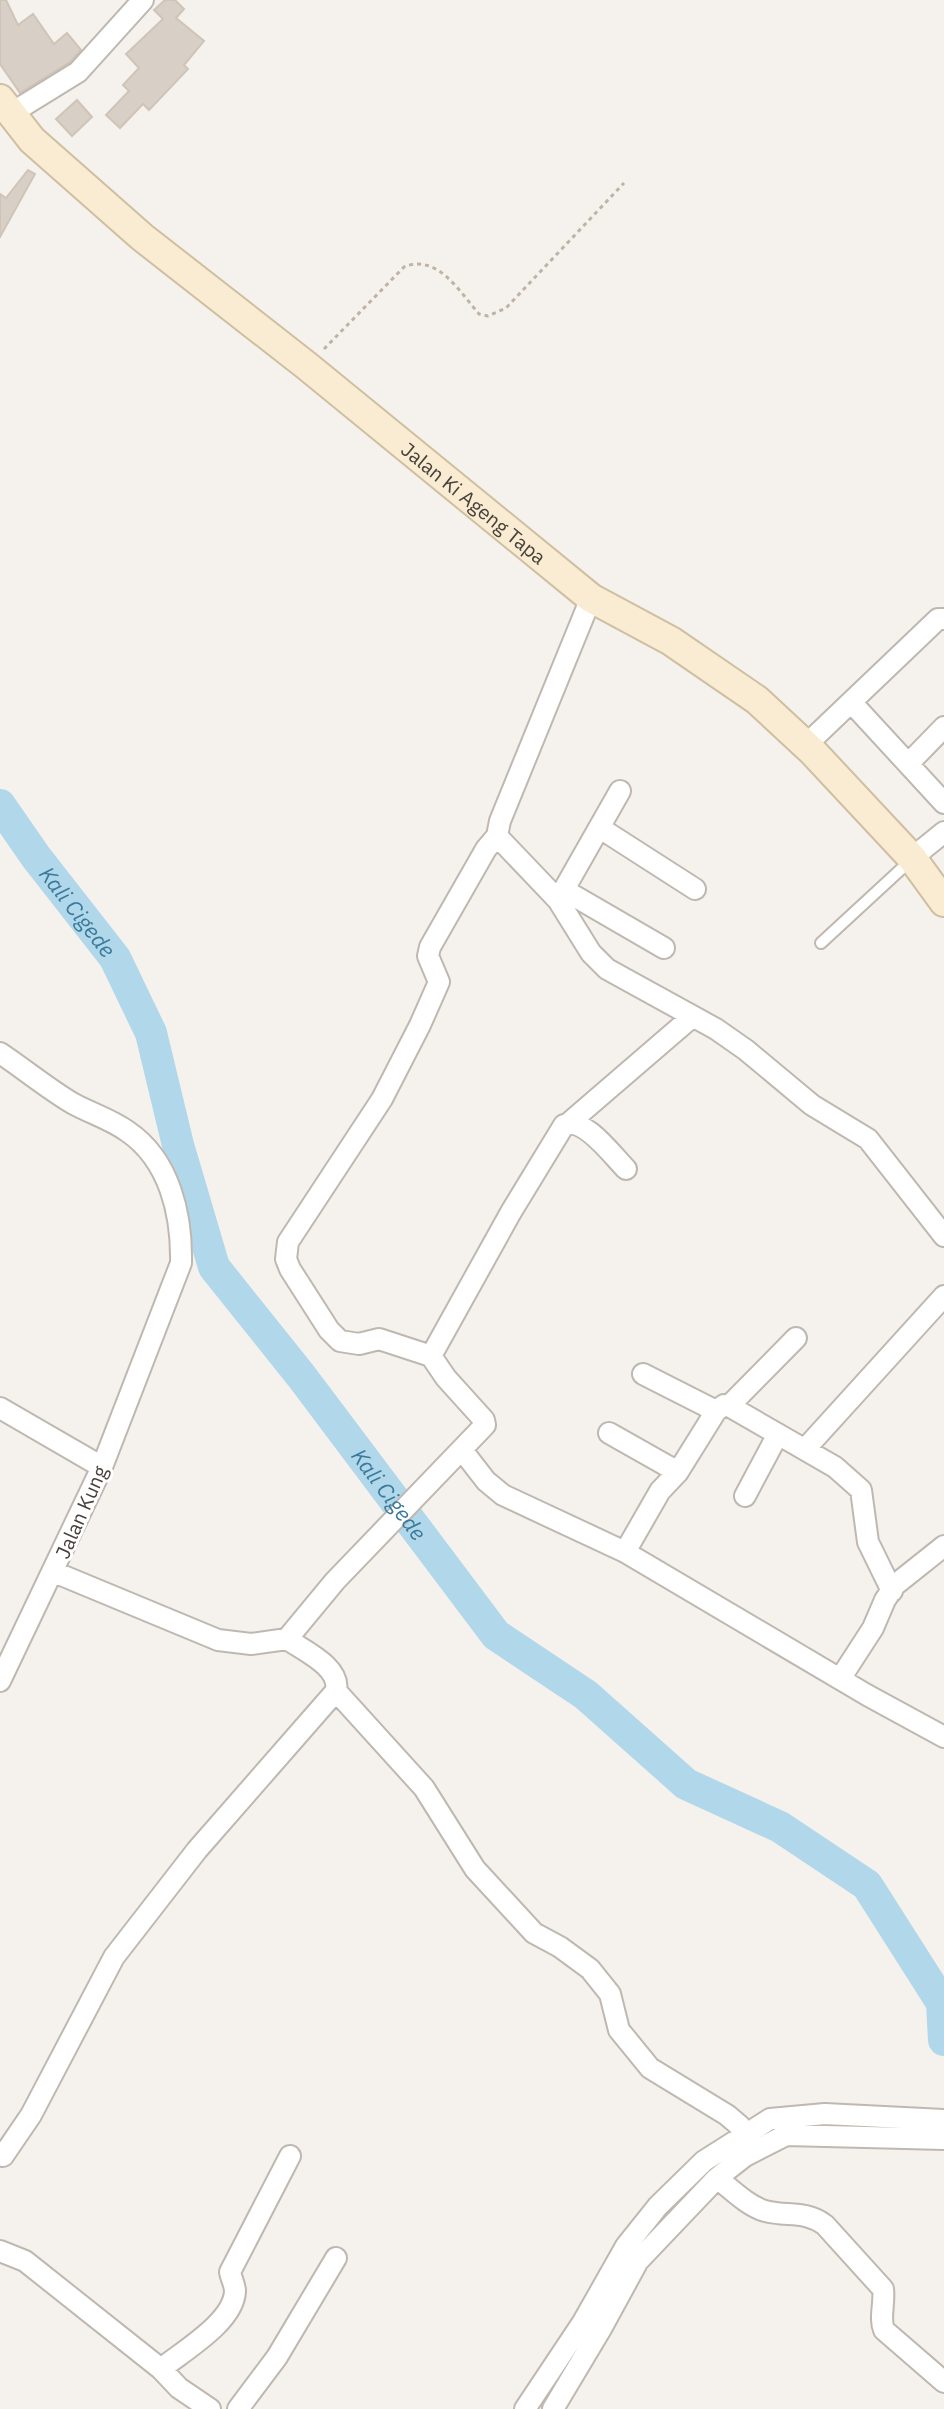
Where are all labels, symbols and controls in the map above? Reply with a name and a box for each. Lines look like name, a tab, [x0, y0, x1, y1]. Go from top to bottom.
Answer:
street label: Jalan Ki Ageng Tapa	[396, 435, 552, 570]
water label: Kali Cigede	[34, 860, 123, 963]
water label: Kali Cigede	[346, 1442, 434, 1546]
street label: Jalan Kung	[49, 1461, 114, 1563]

